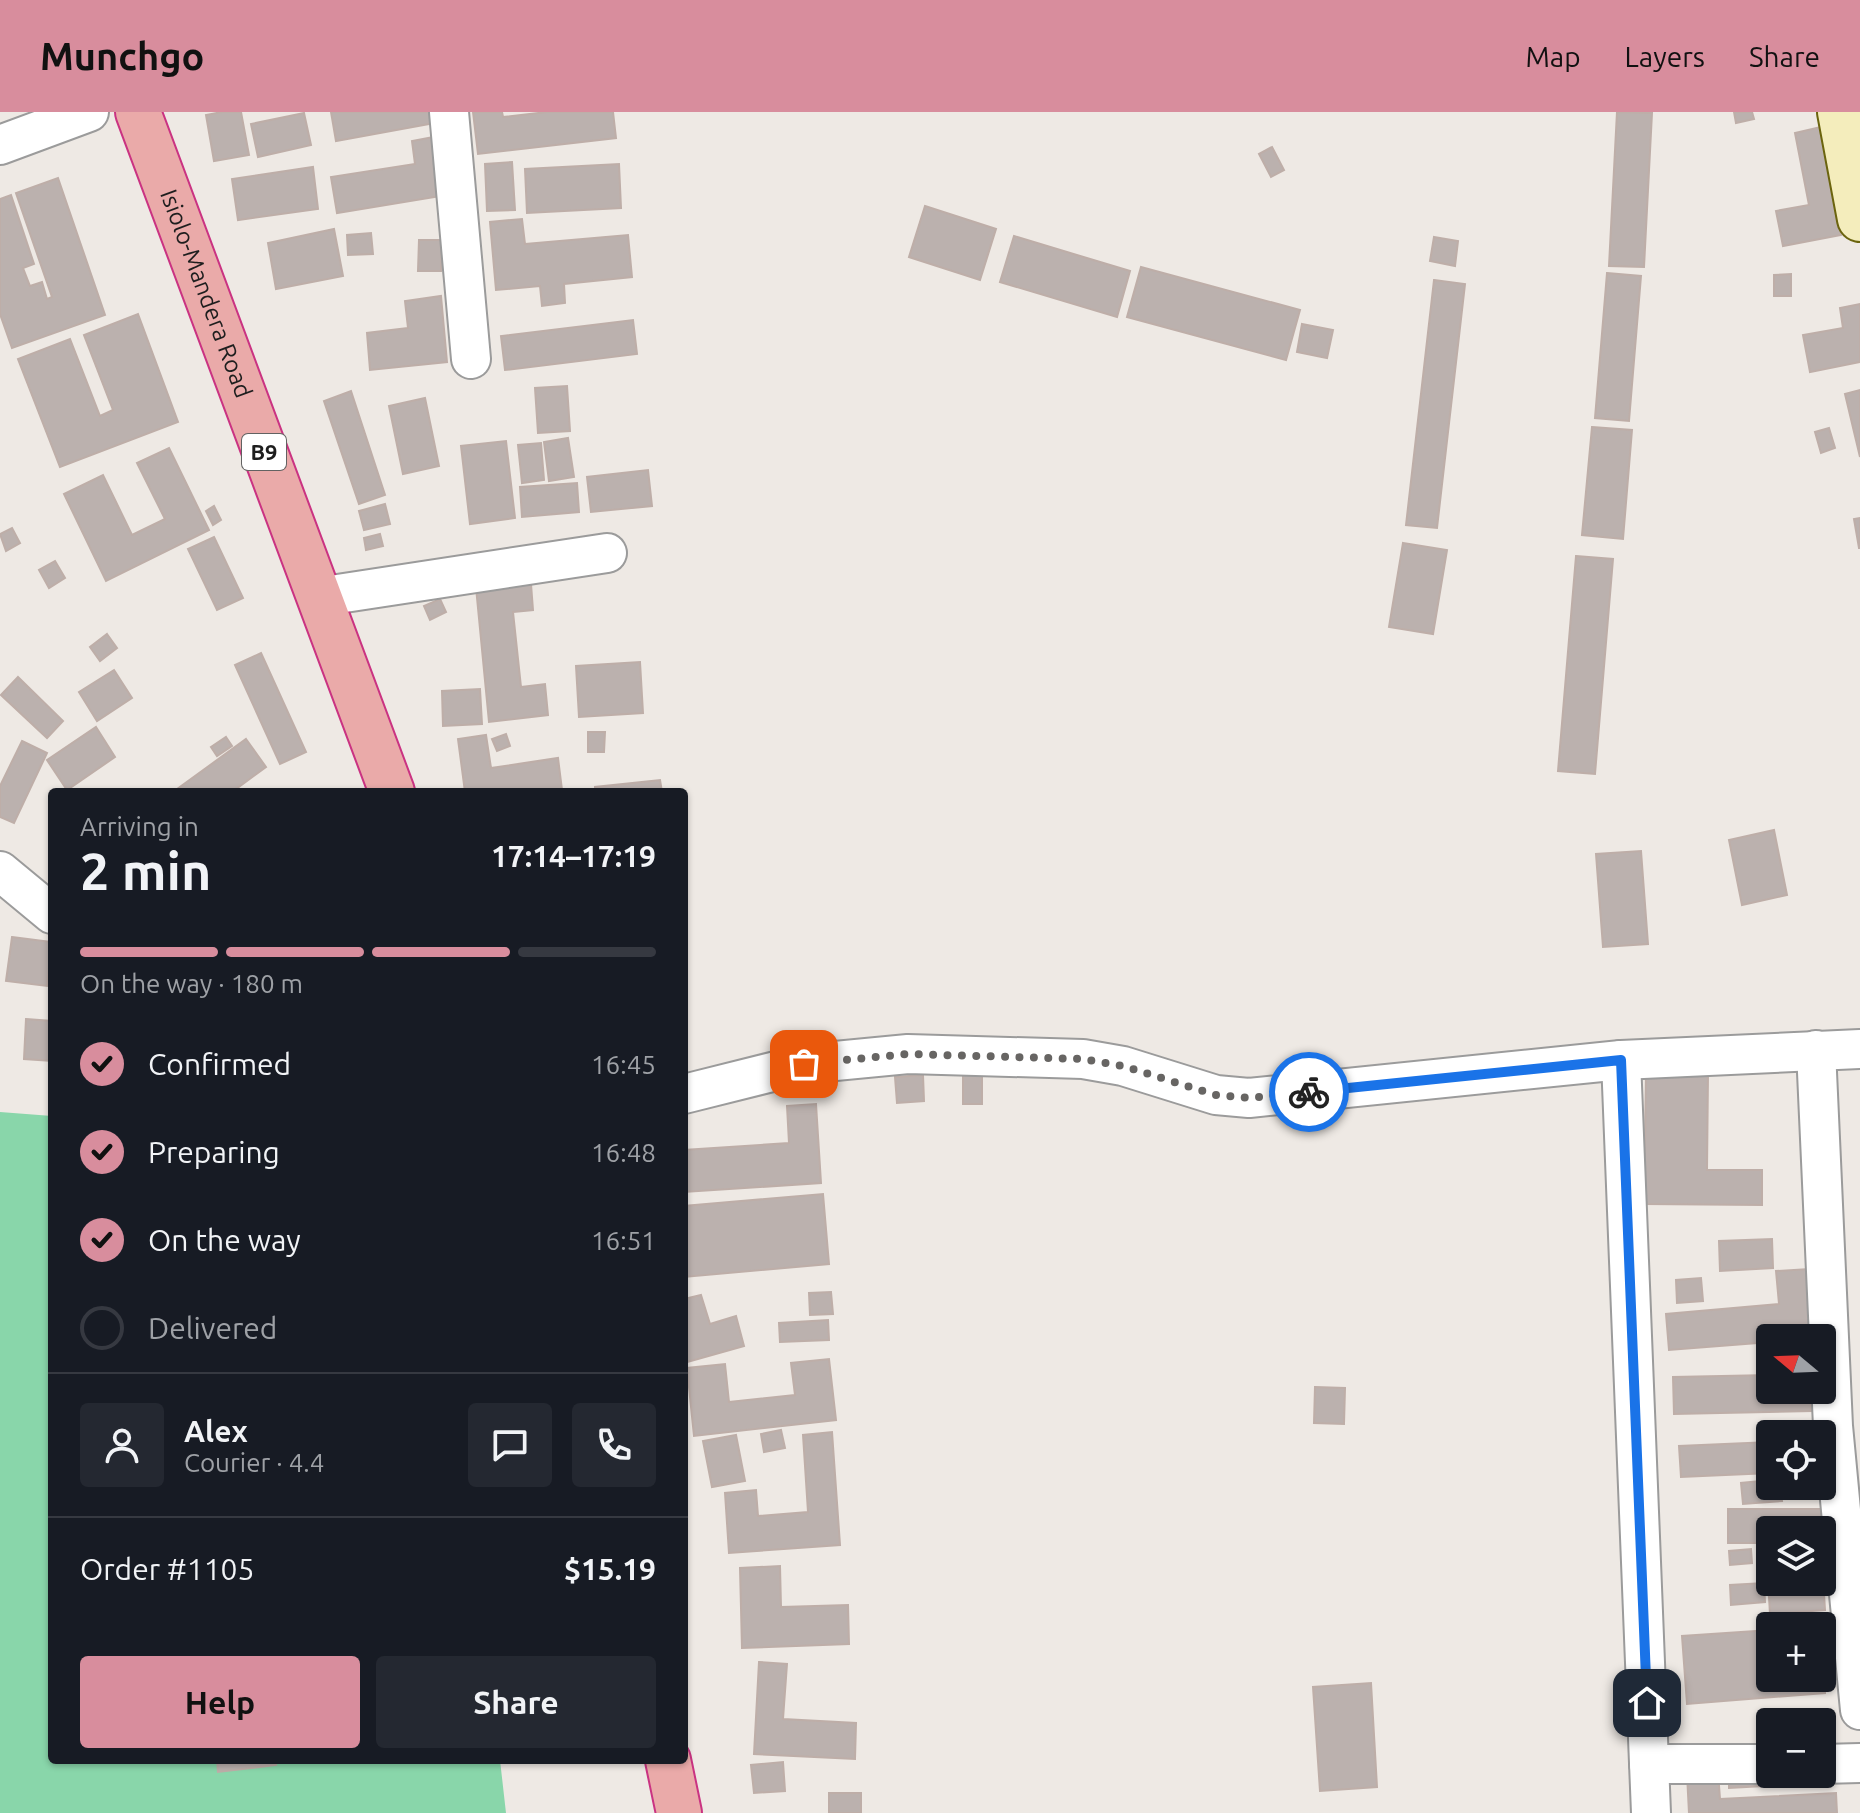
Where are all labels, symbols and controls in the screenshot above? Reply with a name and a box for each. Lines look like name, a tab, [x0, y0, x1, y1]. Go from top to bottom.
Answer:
text: Munchgo	[40, 35, 204, 77]
text: Map	[1525, 41, 1581, 72]
text: Layers	[1625, 41, 1705, 72]
text: Share	[1749, 41, 1820, 72]
street label: Isiolo-Mandera Road	[155, 186, 258, 401]
road number: B9	[242, 434, 286, 470]
text: Arriving in	[80, 812, 199, 841]
text: 17:14–17:19	[491, 839, 656, 873]
text: 2 min	[80, 842, 211, 900]
text: On the way · 180 m	[80, 969, 303, 998]
pin	[770, 1030, 838, 1098]
icon: check	[80, 1042, 124, 1086]
icon: bag	[782, 1042, 826, 1086]
text: Confirmed	[148, 1047, 291, 1081]
text: 16:45	[591, 1050, 656, 1079]
courier	[1269, 1052, 1349, 1132]
icon: bike	[1287, 1070, 1331, 1114]
icon: check	[80, 1130, 124, 1174]
text: Preparing	[148, 1135, 280, 1169]
text: 16:48	[591, 1138, 656, 1167]
icon: check	[80, 1218, 124, 1262]
text: On the way	[148, 1223, 301, 1257]
text: 16:51	[591, 1226, 656, 1255]
text: Delivered	[148, 1311, 277, 1345]
north arrow	[1756, 1324, 1836, 1404]
map controls	[1756, 1324, 1836, 1788]
button: person	[80, 1403, 164, 1487]
button: chat	[468, 1403, 552, 1487]
button: phone	[572, 1403, 656, 1487]
text: Alex	[184, 1414, 248, 1448]
button: locate	[1756, 1420, 1836, 1500]
text: Courier · 4.4	[184, 1448, 324, 1477]
button: layers	[1756, 1516, 1836, 1596]
text: Order #1105	[80, 1552, 254, 1586]
text: $15.19	[564, 1552, 656, 1586]
button: +	[1756, 1612, 1836, 1692]
button: Help	[80, 1656, 360, 1748]
button: Share	[376, 1656, 656, 1748]
pin	[1613, 1669, 1681, 1737]
icon: home	[1625, 1681, 1669, 1725]
button: −	[1756, 1708, 1836, 1788]

